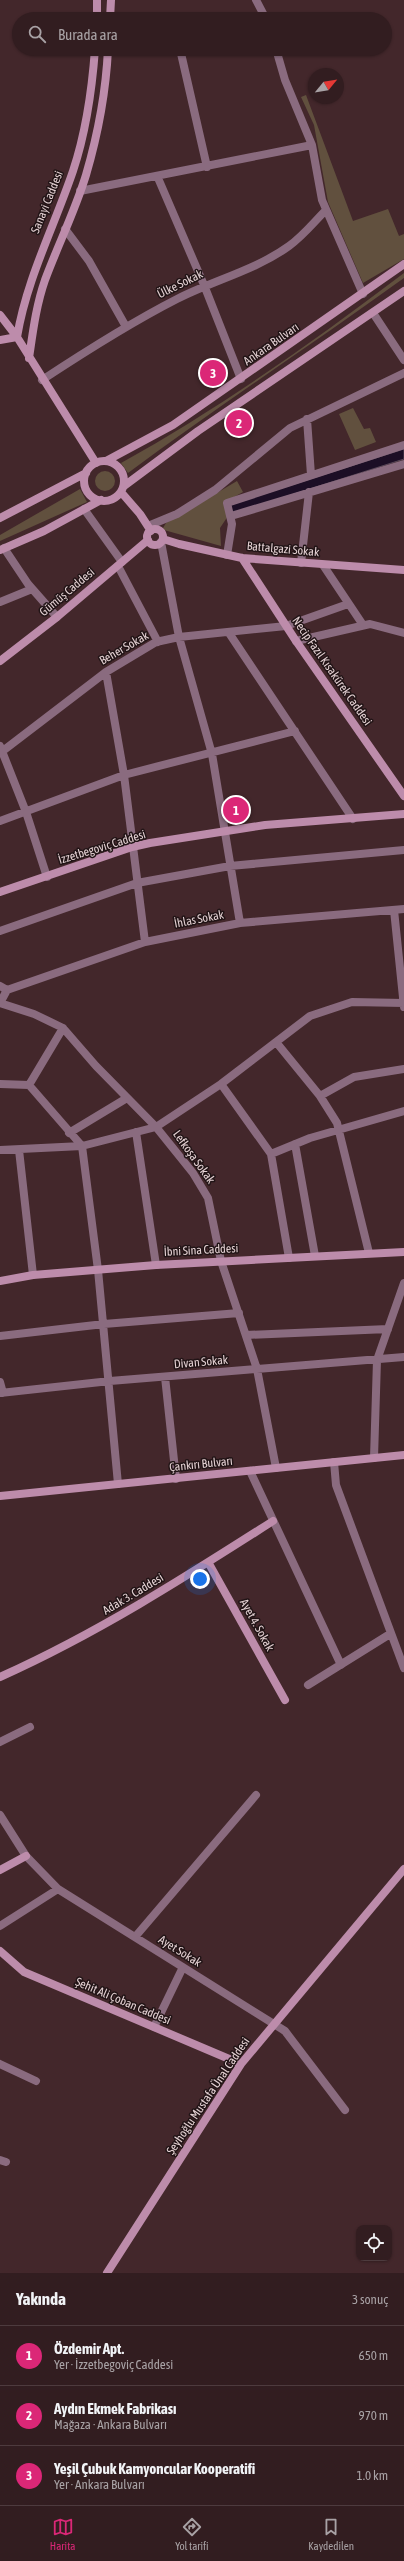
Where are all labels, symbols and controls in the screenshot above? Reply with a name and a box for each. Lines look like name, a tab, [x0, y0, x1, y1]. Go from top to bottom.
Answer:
search box	[12, 12, 392, 56]
icon: search	[26, 23, 48, 45]
text: Burada ara	[58, 26, 118, 43]
north arrow	[308, 68, 344, 104]
street label: Sanayi Caddesi	[28, 169, 66, 235]
street label: Ülke Sokak	[155, 267, 206, 301]
street label: Ankara Bulvarı	[241, 320, 301, 368]
pin: 3	[200, 358, 226, 388]
pin: 2	[226, 408, 252, 438]
street label: Battalgazi Sokak	[246, 539, 321, 559]
street label: Gümüş Caddesi	[37, 565, 97, 619]
street label: Necip Fazıl Kısakürek Caddesi	[289, 614, 375, 728]
street label: Beher Sokak	[97, 628, 152, 668]
pin: 1	[223, 795, 249, 825]
street label: İzzetbegoviç Caddesi	[57, 827, 147, 867]
street label: İhlas Sokak	[173, 907, 226, 931]
street label: Lefkoşa Sokak	[170, 1128, 218, 1187]
street label: İbni Sina Caddesi	[163, 1241, 239, 1259]
street label: Divan Sokak	[173, 1353, 229, 1371]
street label: Çankırı Bulvarı	[169, 1454, 233, 1474]
your location	[190, 1569, 210, 1589]
street label: Adak 3. Caddesi	[100, 1570, 166, 1618]
street label: Ayet 4. Sokak	[237, 1596, 277, 1654]
street label: Ayet Sokak	[156, 1932, 205, 1970]
street label: Şehit Ali Çoban Caddesi	[73, 1975, 173, 2027]
street label: Şeyhoğlu Mustafa Ünal Caddesi	[164, 2035, 252, 2157]
map controls	[356, 2225, 392, 2261]
button: locate	[356, 2225, 392, 2261]
text: Yakında	[16, 2289, 66, 2309]
text: 3 sonuç	[352, 2292, 388, 2307]
text: Özdemir Apt.	[54, 2340, 124, 2357]
text: 1	[26, 2348, 32, 2363]
text: 650 m	[359, 2348, 388, 2363]
text: Yer · İzzetbegoviç Caddesi	[54, 2357, 173, 2372]
text: Aydın Ekmek Fabrikası	[54, 2400, 177, 2417]
text: 2	[26, 2408, 32, 2423]
text: 970 m	[359, 2408, 388, 2423]
text: Mağaza · Ankara Bulvarı	[54, 2417, 167, 2432]
text: Yeşil Çubuk Kamyoncular Kooperatifi	[54, 2460, 255, 2477]
text: 3	[26, 2468, 32, 2483]
text: 1.0 km	[357, 2468, 388, 2483]
text: Yer · Ankara Bulvarı	[54, 2477, 145, 2492]
tab: Harita	[50, 2516, 75, 2552]
tab: Yol tarifi	[175, 2516, 209, 2552]
tab: Kaydedilen	[308, 2516, 354, 2552]

